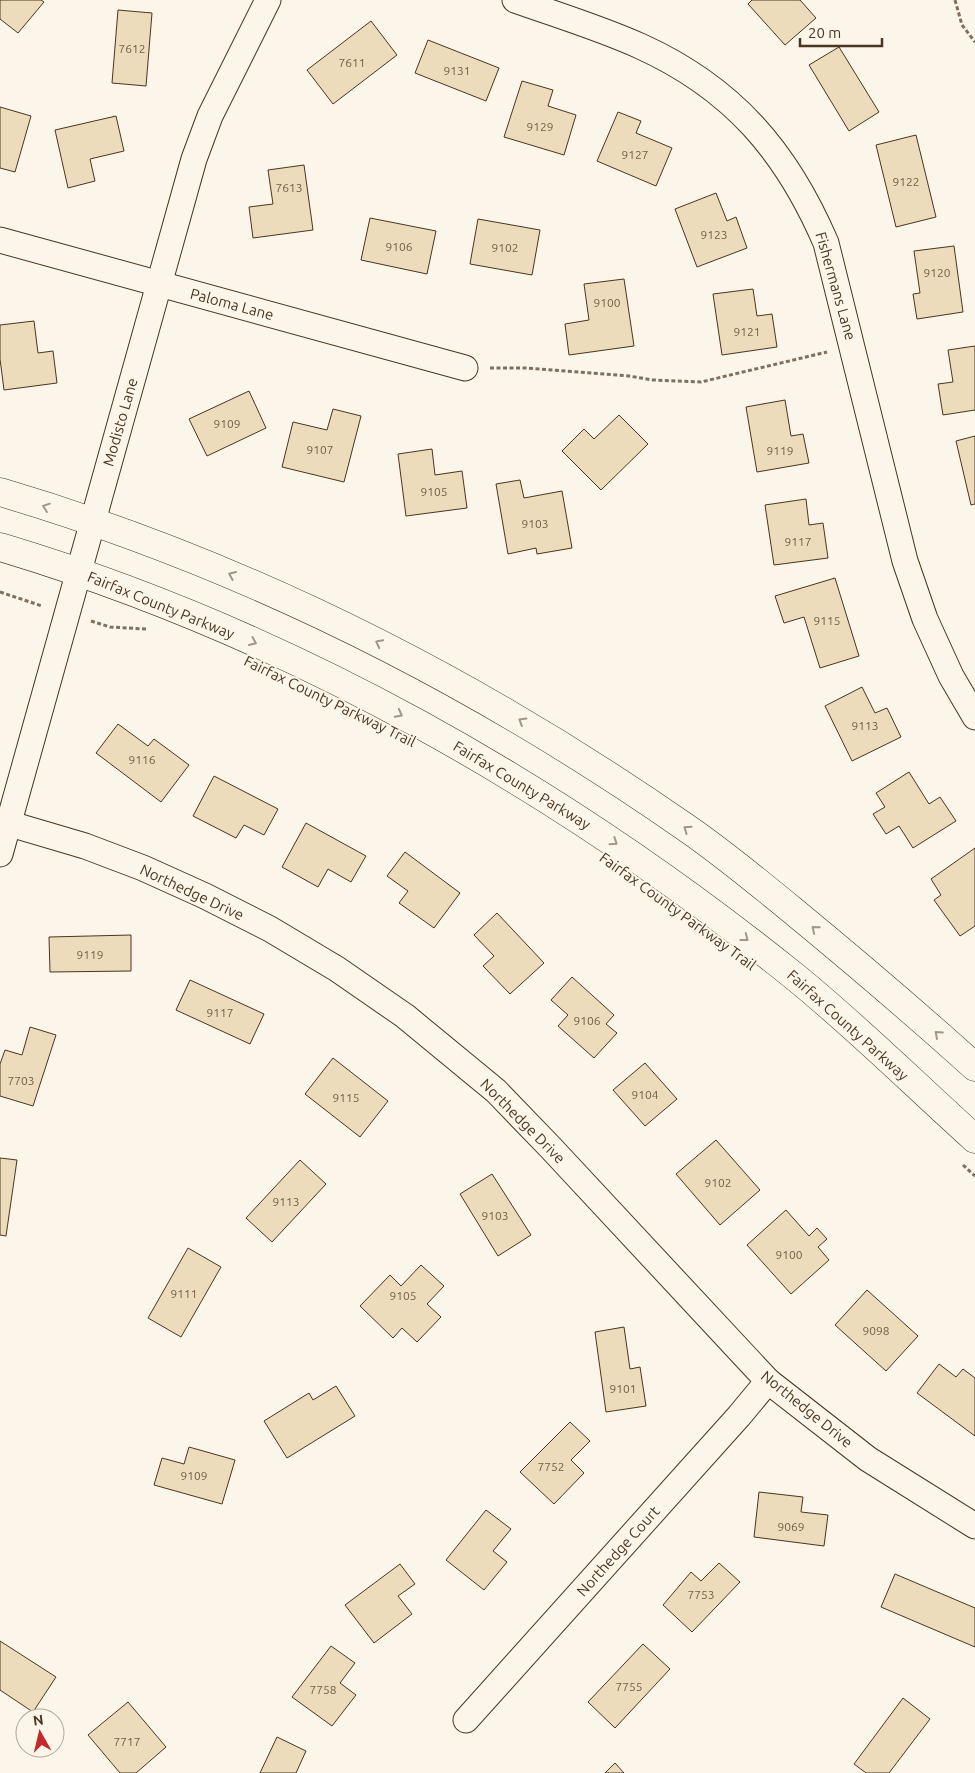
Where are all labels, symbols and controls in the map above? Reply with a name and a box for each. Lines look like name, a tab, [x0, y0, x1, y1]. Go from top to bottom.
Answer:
scale bar	[800, 15, 882, 47]
text: 20 m	[808, 24, 841, 41]
house number: 7612	[118, 42, 146, 55]
house number: 7611	[338, 56, 366, 69]
house number: 9131	[443, 64, 471, 77]
house number: 9129	[526, 120, 554, 133]
house number: 9127	[621, 148, 649, 161]
house number: 9122	[892, 175, 920, 188]
house number: 7613	[275, 181, 303, 194]
house number: 9123	[700, 228, 728, 241]
street label: Fishermans Lane	[812, 230, 860, 342]
house number: 9106	[385, 240, 413, 253]
house number: 9102	[491, 241, 519, 254]
house number: 9120	[923, 266, 951, 279]
street label: Paloma Lane	[188, 285, 276, 323]
house number: 9100	[593, 296, 621, 309]
house number: 9121	[733, 325, 761, 338]
street label: Modisto Lane	[99, 376, 141, 468]
house number: 9109	[213, 417, 241, 430]
house number: 9107	[306, 443, 334, 456]
house number: 9119	[766, 444, 794, 457]
house number: 9105	[420, 485, 448, 498]
one-way arrow	[42, 503, 51, 513]
house number: 9103	[521, 517, 549, 530]
house number: 9117	[784, 535, 812, 548]
street label: Fairfax County Parkway	[85, 568, 237, 642]
one-way arrow	[228, 570, 236, 580]
house number: 9115	[813, 614, 841, 627]
one-way arrow	[248, 636, 257, 647]
one-way arrow	[375, 639, 384, 649]
street label: Fairfax County Parkway Trail	[241, 652, 419, 750]
one-way arrow	[394, 708, 403, 718]
one-way arrow	[518, 717, 527, 727]
house number: 9113	[851, 719, 879, 732]
street label: Fairfax County Parkway	[450, 737, 594, 833]
house number: 9116	[128, 753, 156, 766]
one-way arrow	[683, 826, 693, 835]
one-way arrow	[608, 835, 617, 845]
street label: Fairfax County Parkway Trail	[597, 849, 760, 973]
street label: Northedge Drive	[137, 861, 247, 923]
one-way arrow	[812, 926, 821, 934]
one-way arrow	[739, 932, 748, 940]
house number: 9119	[76, 948, 104, 961]
street label: Fairfax County Parkway	[784, 966, 912, 1084]
house number: 9117	[206, 1006, 234, 1019]
house number: 9106	[573, 1014, 601, 1027]
one-way arrow	[935, 1031, 944, 1040]
house number: 7703	[7, 1074, 35, 1087]
street label: Northedge Drive	[477, 1075, 569, 1167]
house number: 9104	[631, 1088, 659, 1101]
house number: 9115	[332, 1091, 360, 1104]
house number: 9102	[704, 1176, 732, 1189]
house number: 9113	[272, 1195, 300, 1208]
house number: 9103	[481, 1209, 509, 1222]
house number: 9100	[775, 1248, 803, 1261]
house number: 9111	[170, 1287, 198, 1300]
house number: 9105	[389, 1289, 417, 1302]
house number: 9098	[862, 1324, 890, 1337]
street label: Northedge Drive	[758, 1367, 856, 1451]
house number: 9101	[609, 1382, 637, 1395]
house number: 7752	[537, 1460, 565, 1473]
house number: 9109	[180, 1469, 208, 1482]
street label: Northedge Court	[573, 1502, 663, 1599]
house number: 9069	[777, 1520, 805, 1533]
house number: 7753	[687, 1588, 715, 1601]
house number: 7755	[615, 1680, 643, 1693]
house number: 7758	[309, 1683, 337, 1696]
north arrow	[15, 1708, 65, 1758]
text: N	[32, 1711, 44, 1729]
house number: 7717	[113, 1735, 141, 1748]

